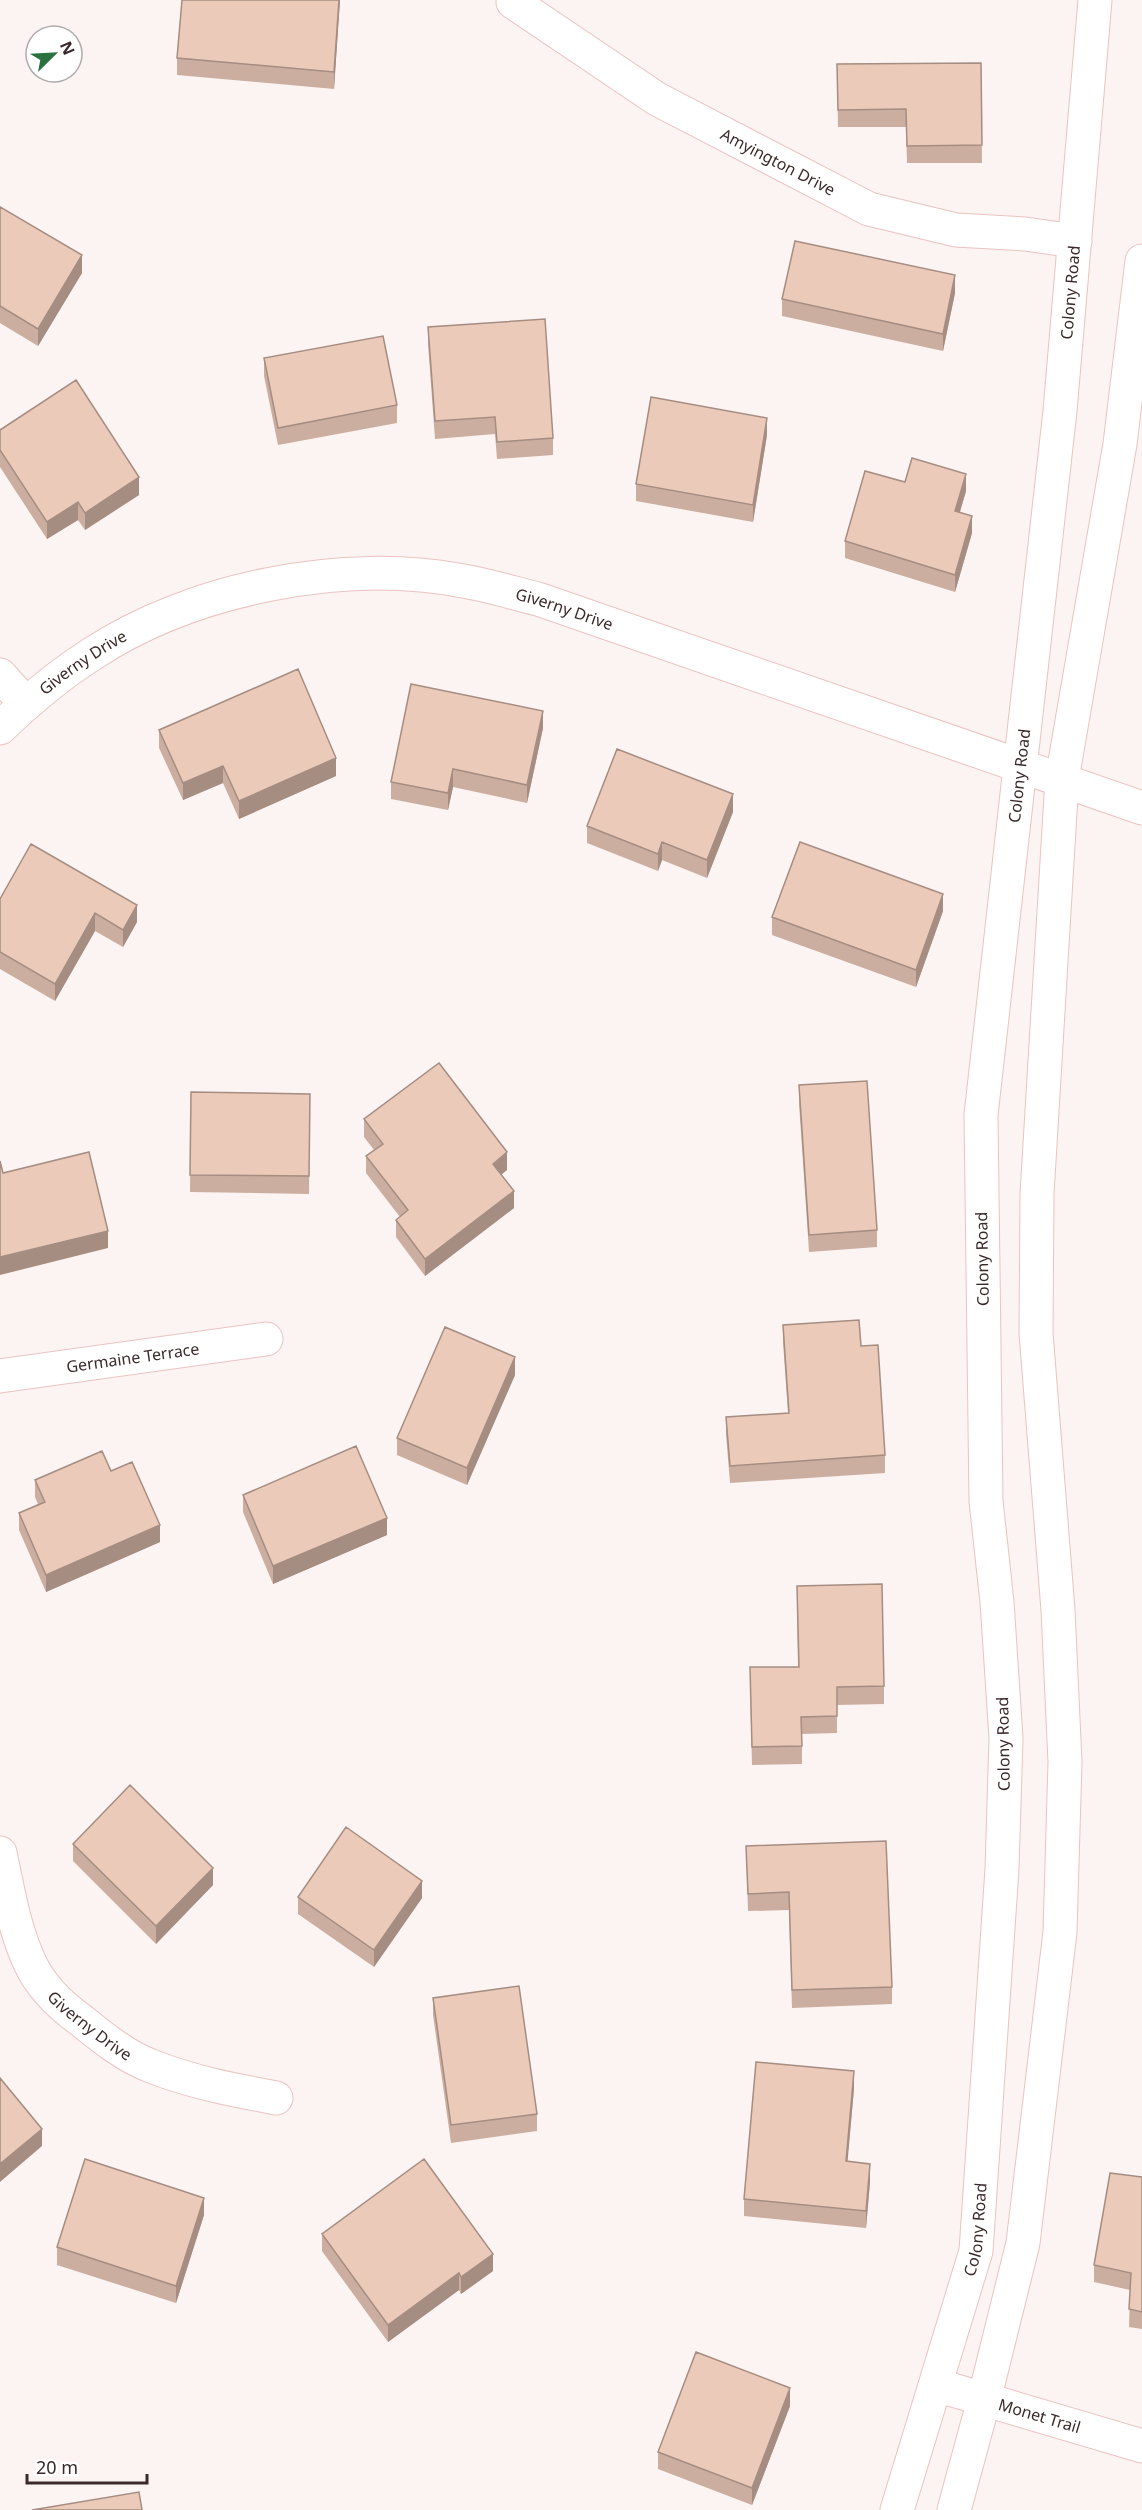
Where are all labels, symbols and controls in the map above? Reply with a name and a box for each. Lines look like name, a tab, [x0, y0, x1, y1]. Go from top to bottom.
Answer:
north arrow	[24, 24, 84, 84]
text: N	[55, 37, 80, 58]
street label: Amyington Drive	[717, 123, 839, 201]
street label: Colony Road	[1055, 245, 1085, 340]
street label: Giverny Drive	[513, 583, 616, 635]
street label: Giverny Drive	[34, 625, 130, 700]
street label: Colony Road	[1003, 728, 1035, 824]
street label: Colony Road	[970, 1212, 994, 1306]
street label: Germaine Terrace	[65, 1337, 201, 1378]
street label: Colony Road	[991, 1697, 1015, 1791]
street label: Giverny Drive	[43, 1986, 136, 2066]
street label: Colony Road	[958, 2182, 992, 2279]
street label: Monet Trail	[996, 2393, 1083, 2438]
scale bar	[27, 2447, 147, 2485]
text: 20 m	[36, 2455, 78, 2479]

